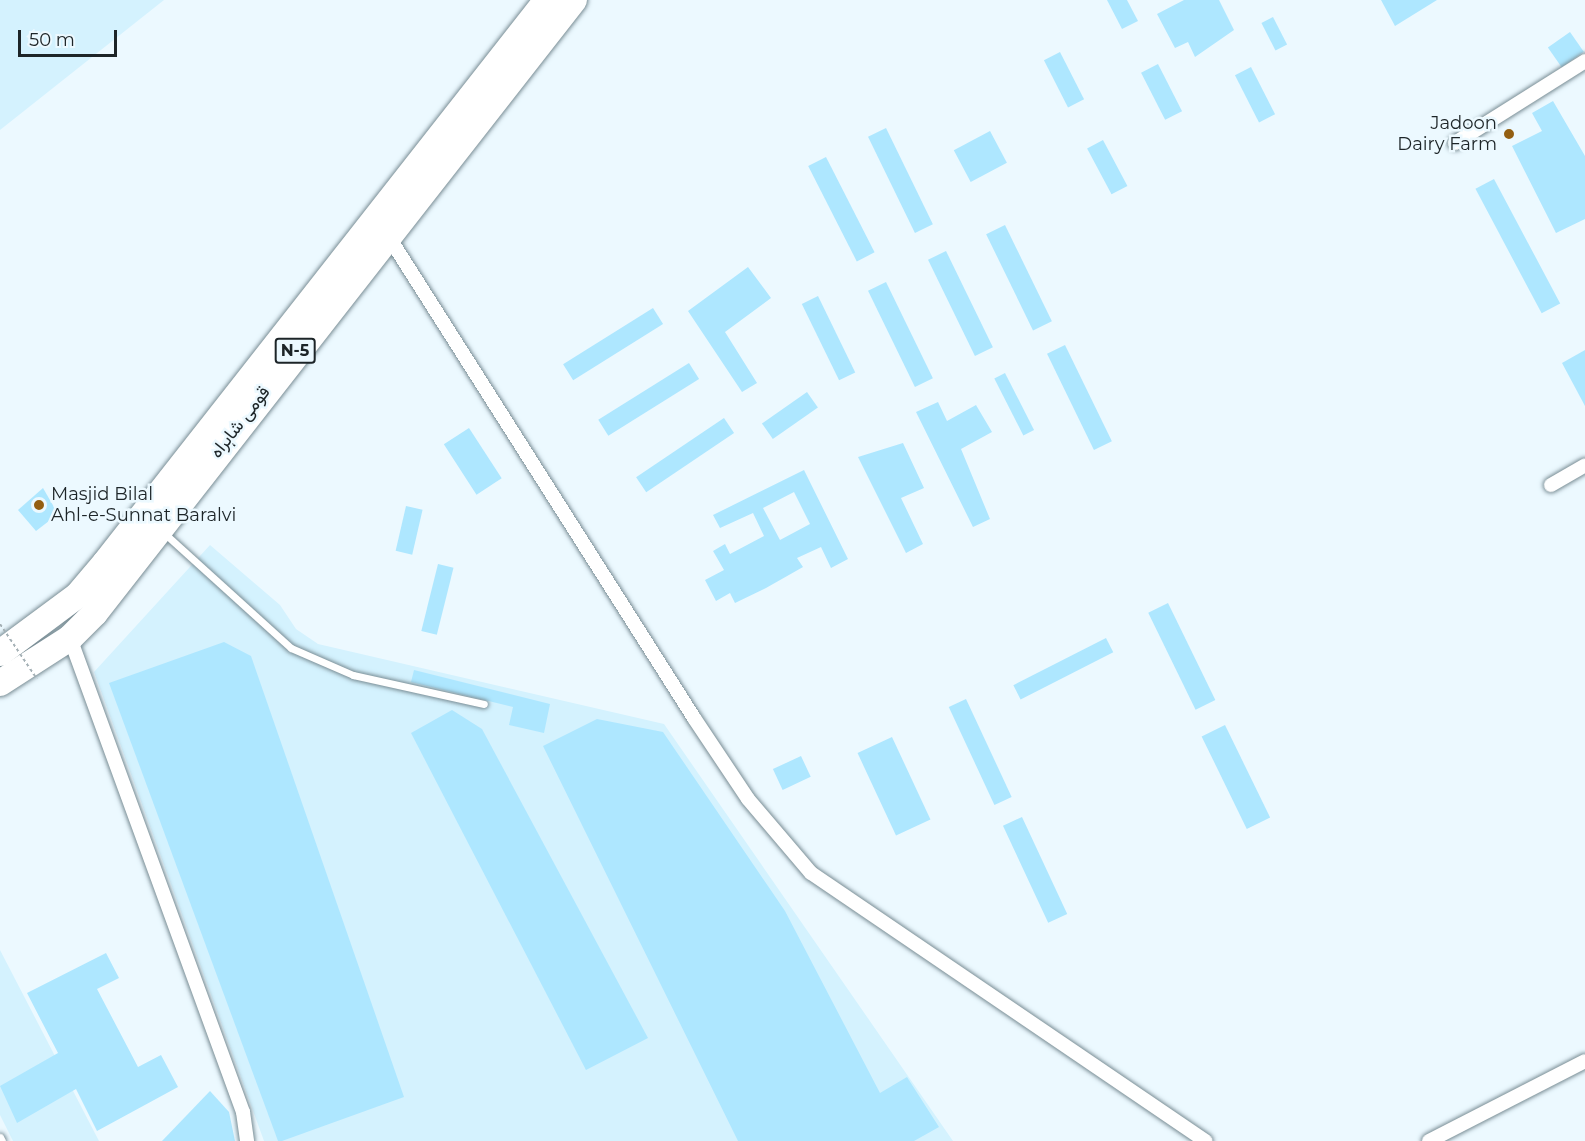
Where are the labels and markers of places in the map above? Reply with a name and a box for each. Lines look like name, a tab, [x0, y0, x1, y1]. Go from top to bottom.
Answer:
place label: Jadoon Dairy Farm	[1397, 113, 1497, 156]
marker: Jadoon Dairy Farm	[1502, 127, 1516, 141]
place label: Masjid Bilal Ahl-e-Sunnat Baralvi	[51, 484, 236, 526]
marker: Masjid Bilal Ahl-e-Sunnat Baralvi	[32, 498, 46, 512]

